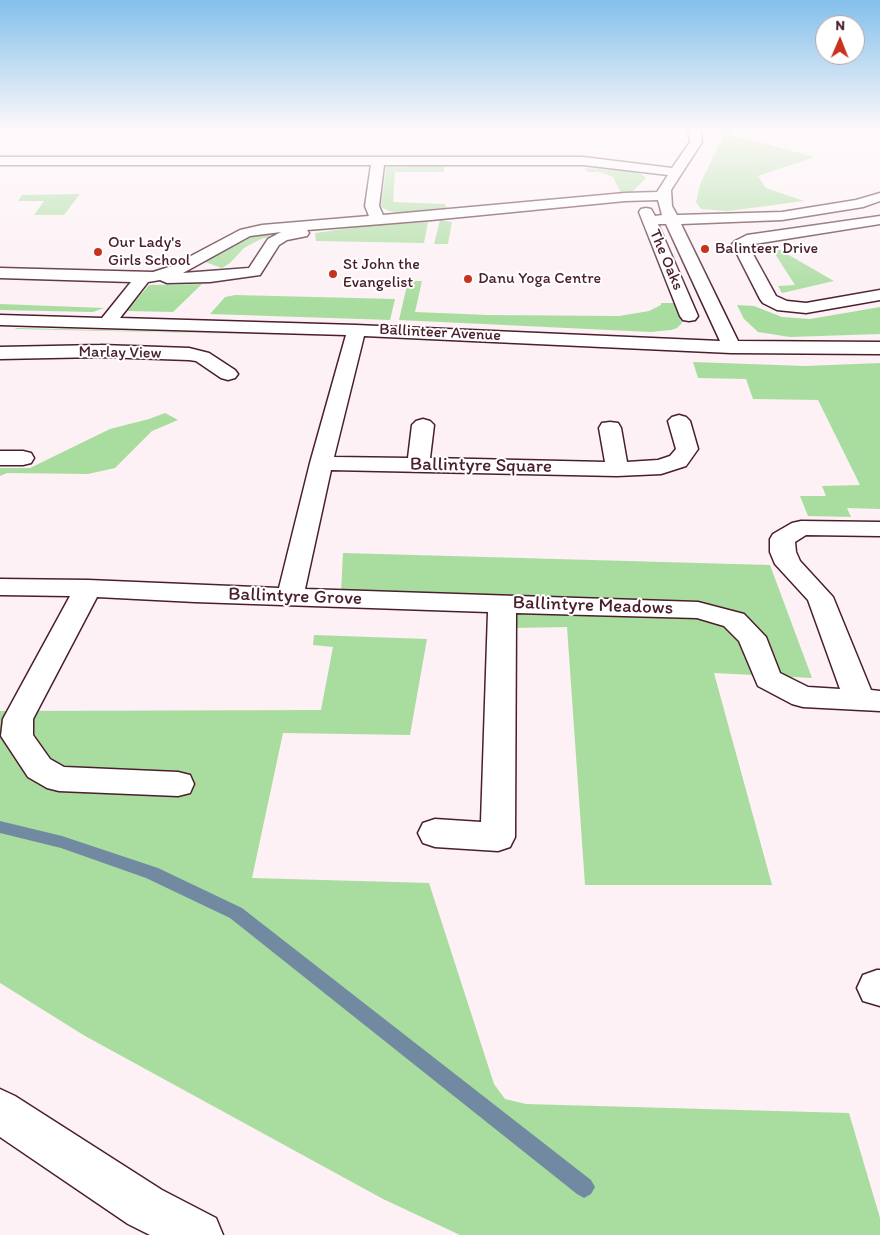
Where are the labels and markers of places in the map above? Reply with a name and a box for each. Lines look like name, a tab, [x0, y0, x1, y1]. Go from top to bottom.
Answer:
place label: Our Lady's Girls School	[108, 233, 190, 271]
place label: Balinteer Drive	[715, 239, 818, 259]
marker: Balinteer Drive	[699, 243, 711, 255]
marker: Our Lady's Girls School	[92, 246, 104, 258]
place label: St John the Evangelist	[343, 255, 420, 293]
marker: St John the Evangelist	[327, 268, 339, 280]
place label: Danu Yoga Centre	[478, 269, 601, 289]
marker: Danu Yoga Centre	[462, 273, 474, 285]

